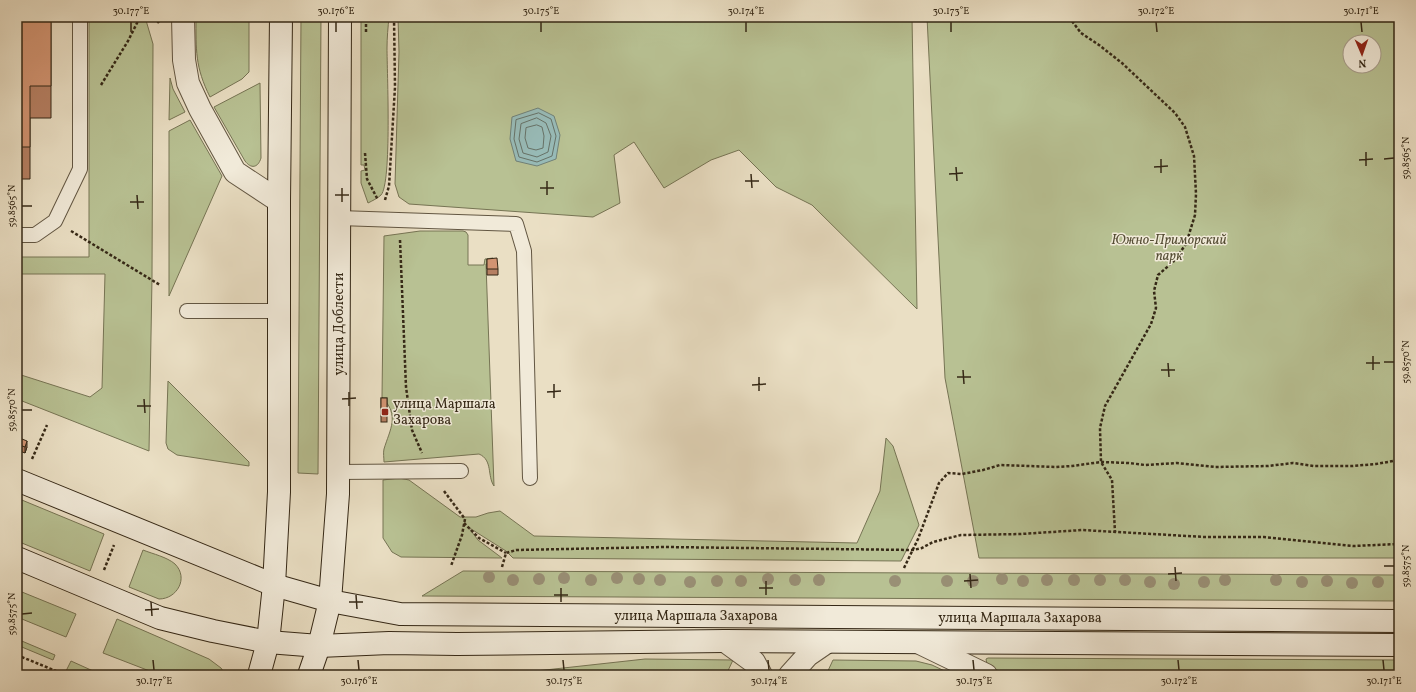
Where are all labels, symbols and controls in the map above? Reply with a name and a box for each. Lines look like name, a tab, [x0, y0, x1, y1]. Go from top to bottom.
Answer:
text: 30.177°E	[113, 4, 149, 18]
text: 30.176°E	[318, 4, 354, 18]
text: 30.175°E	[523, 4, 559, 18]
text: 30.174°E	[728, 4, 764, 18]
text: 30.173°E	[933, 4, 969, 18]
text: 30.172°E	[1138, 4, 1174, 18]
text: 30.171°E	[1343, 4, 1379, 18]
north arrow	[1342, 34, 1382, 74]
text: N	[1358, 55, 1367, 70]
text: 59.8565°N	[1399, 136, 1413, 179]
text: 59.8565°N	[5, 184, 19, 227]
park label: Южно-Приморский парк	[1111, 231, 1227, 266]
street label: улица Доблести	[330, 272, 349, 375]
text: 59.8570°N	[1399, 340, 1413, 384]
text: 59.8570°N	[5, 388, 19, 432]
place label: улица Маршала Захарова	[393, 395, 496, 430]
marker: улица Маршала Захарова	[380, 407, 390, 417]
text: 59.8575°N	[1399, 544, 1413, 587]
text: 59.8575°N	[5, 592, 19, 635]
street label: улица Маршала Захарова	[614, 607, 778, 626]
street label: улица Маршала Захарова	[938, 609, 1102, 628]
text: 30.177°E	[136, 674, 172, 688]
text: 30.176°E	[341, 674, 377, 688]
text: 30.175°E	[546, 674, 582, 688]
text: 30.174°E	[751, 674, 787, 688]
text: 30.173°E	[956, 674, 992, 688]
text: 30.172°E	[1161, 674, 1197, 688]
text: 30.171°E	[1366, 674, 1402, 688]

